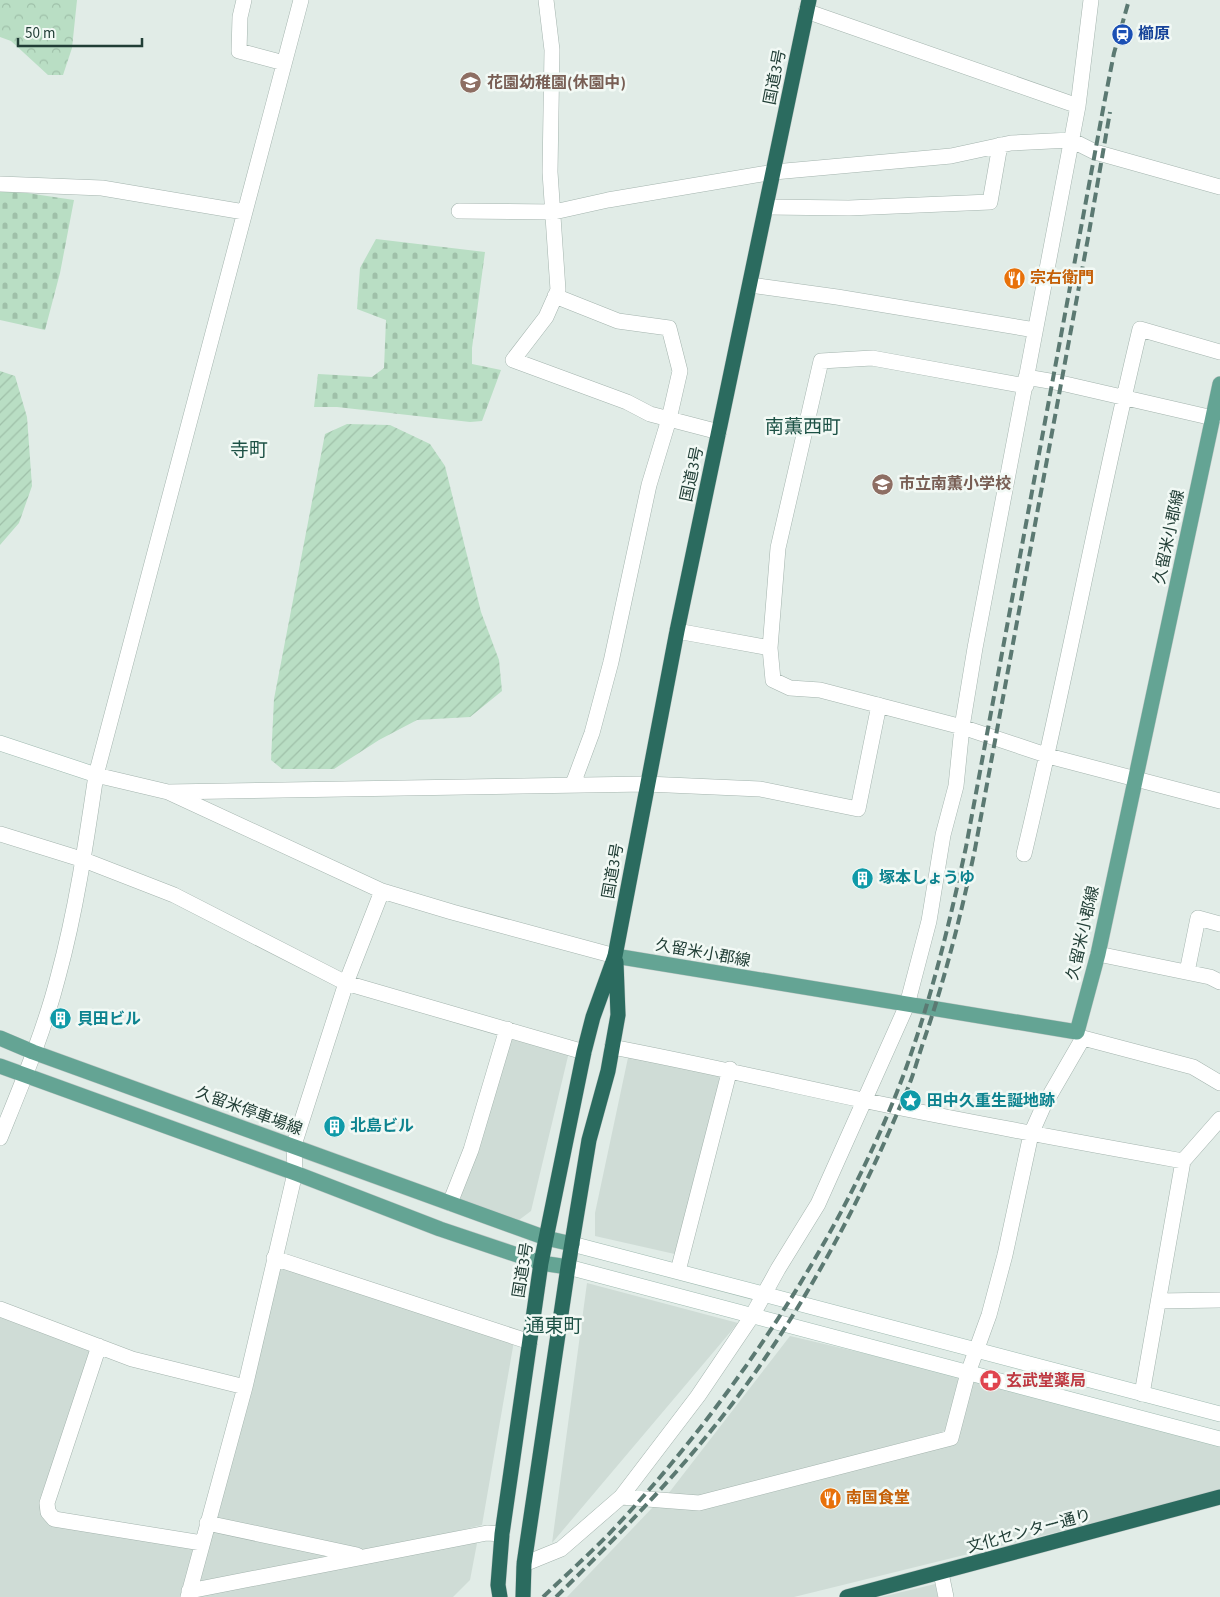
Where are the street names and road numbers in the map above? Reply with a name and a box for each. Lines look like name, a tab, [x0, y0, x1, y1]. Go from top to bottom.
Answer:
street label: 国道3号	[759, 47, 791, 107]
street label: 国道3号	[675, 444, 709, 504]
street label: 久留米小郡線	[1148, 488, 1190, 586]
street label: 国道3号	[597, 842, 629, 900]
street label: 久留米小郡線	[1061, 884, 1105, 982]
street label: 久留米小郡線	[654, 934, 752, 972]
street label: 久留米停車場線	[193, 1082, 305, 1140]
street label: 国道3号	[508, 1241, 538, 1299]
street label: 文化センター通り	[964, 1504, 1094, 1558]

